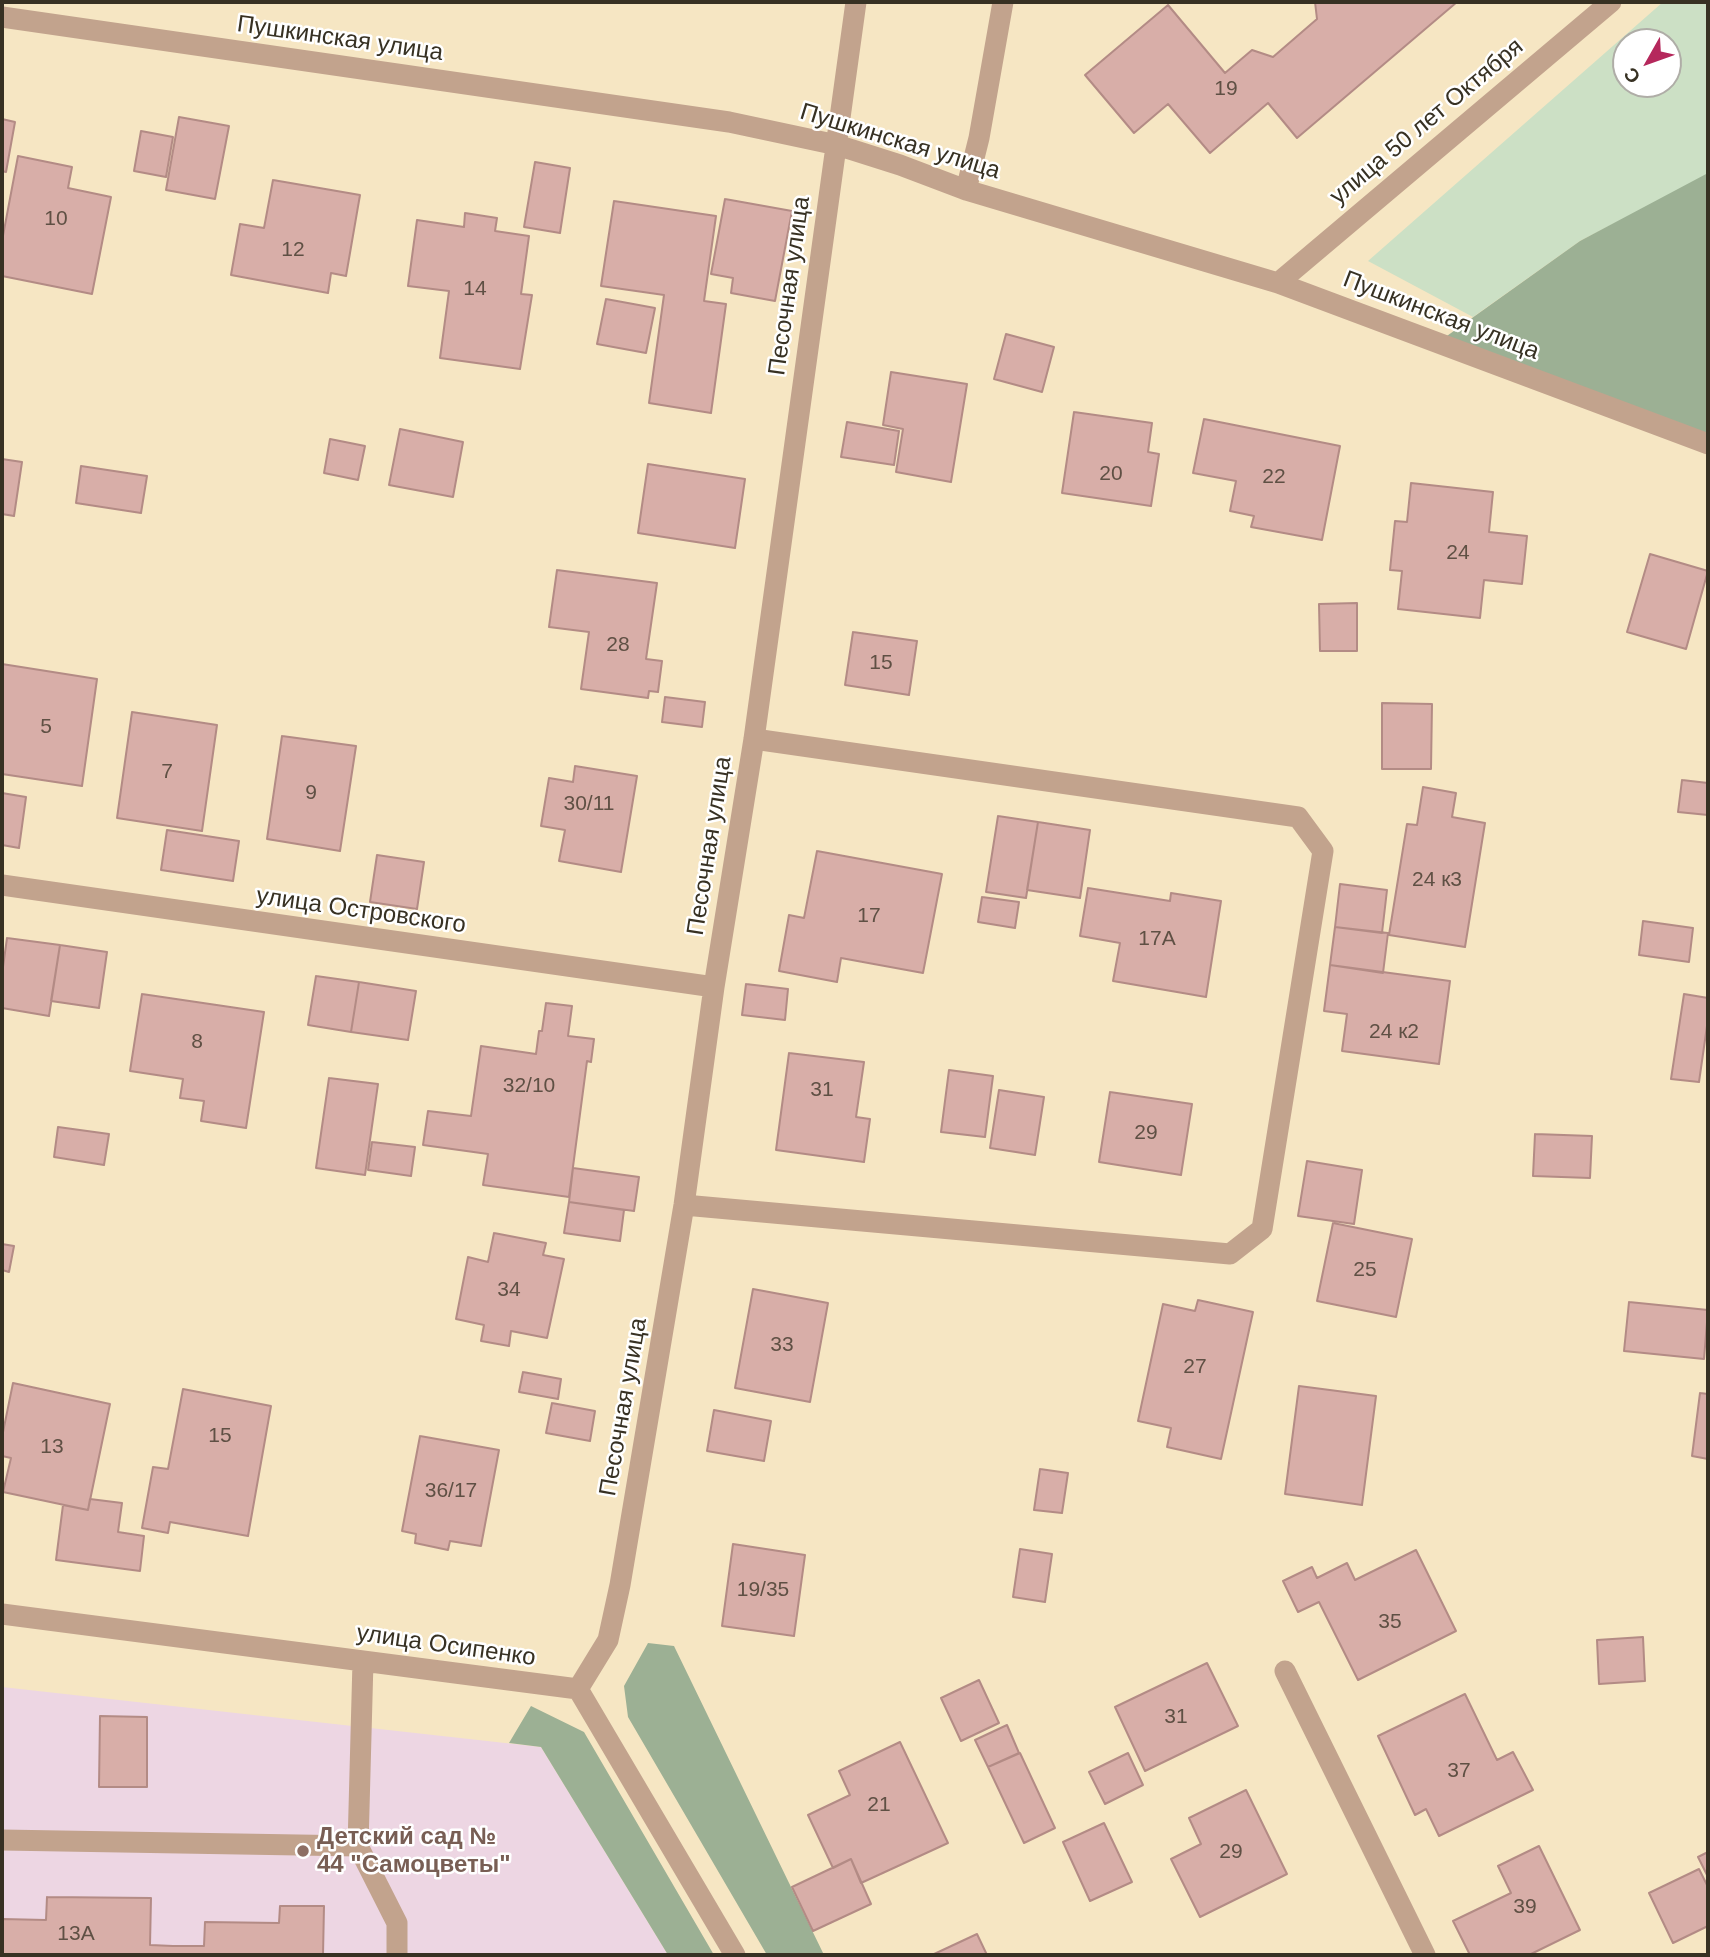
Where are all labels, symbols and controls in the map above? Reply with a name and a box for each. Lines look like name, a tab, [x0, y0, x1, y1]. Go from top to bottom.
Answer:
street label: Пушкинская улица	[235, 10, 445, 68]
north arrow	[1612, 28, 1682, 98]
street label: улица 50 лет Октября	[1324, 33, 1530, 211]
text: С	[1620, 64, 1645, 88]
house number: 19	[1214, 76, 1238, 102]
street label: Пушкинская улица	[796, 98, 1004, 186]
street label: Песочная улица	[763, 195, 817, 377]
house number: 10	[44, 206, 68, 232]
house number: 12	[281, 237, 305, 263]
street label: Пушкинская улица	[1339, 265, 1543, 367]
house number: 14	[463, 276, 487, 302]
house number: 20	[1099, 461, 1123, 487]
house number: 22	[1262, 464, 1286, 490]
house number: 24	[1446, 540, 1470, 566]
house number: 28	[606, 632, 630, 658]
house number: 15	[869, 650, 893, 676]
house number: 5	[40, 714, 52, 740]
street label: Песочная улица	[682, 755, 738, 937]
house number: 7	[161, 759, 173, 785]
house number: 9	[305, 780, 317, 806]
house number: 30/11	[564, 791, 614, 817]
house number: 24 к3	[1412, 867, 1462, 893]
street label: улица Островского	[254, 882, 468, 940]
house number: 17	[857, 903, 881, 929]
house number: 17А	[1138, 926, 1176, 952]
house number: 24 к2	[1369, 1019, 1419, 1045]
house number: 8	[191, 1029, 203, 1055]
house number: 32/10	[503, 1073, 555, 1099]
house number: 31	[810, 1077, 834, 1103]
house number: 29	[1134, 1120, 1158, 1146]
house number: 25	[1353, 1257, 1377, 1283]
house number: 34	[497, 1277, 521, 1303]
street label: Песочная улица	[594, 1316, 654, 1498]
house number: 33	[770, 1332, 794, 1358]
house number: 27	[1183, 1354, 1207, 1380]
house number: 15	[208, 1423, 232, 1449]
house number: 13	[40, 1434, 64, 1460]
house number: 36/17	[425, 1478, 477, 1504]
house number: 19/35	[737, 1577, 789, 1603]
house number: 35	[1378, 1609, 1402, 1635]
street label: улица Осипенко	[355, 1619, 537, 1673]
house number: 31	[1164, 1704, 1188, 1730]
house number: 37	[1447, 1758, 1471, 1784]
house number: 21	[867, 1792, 891, 1818]
place label: Детский сад № 44 "Самоцветы"	[317, 1823, 511, 1879]
house number: 29	[1219, 1839, 1243, 1865]
marker: Детский сад № 44 "Самоцветы"	[295, 1843, 311, 1859]
house number: 39	[1513, 1894, 1537, 1920]
house number: 13А	[57, 1921, 95, 1947]

